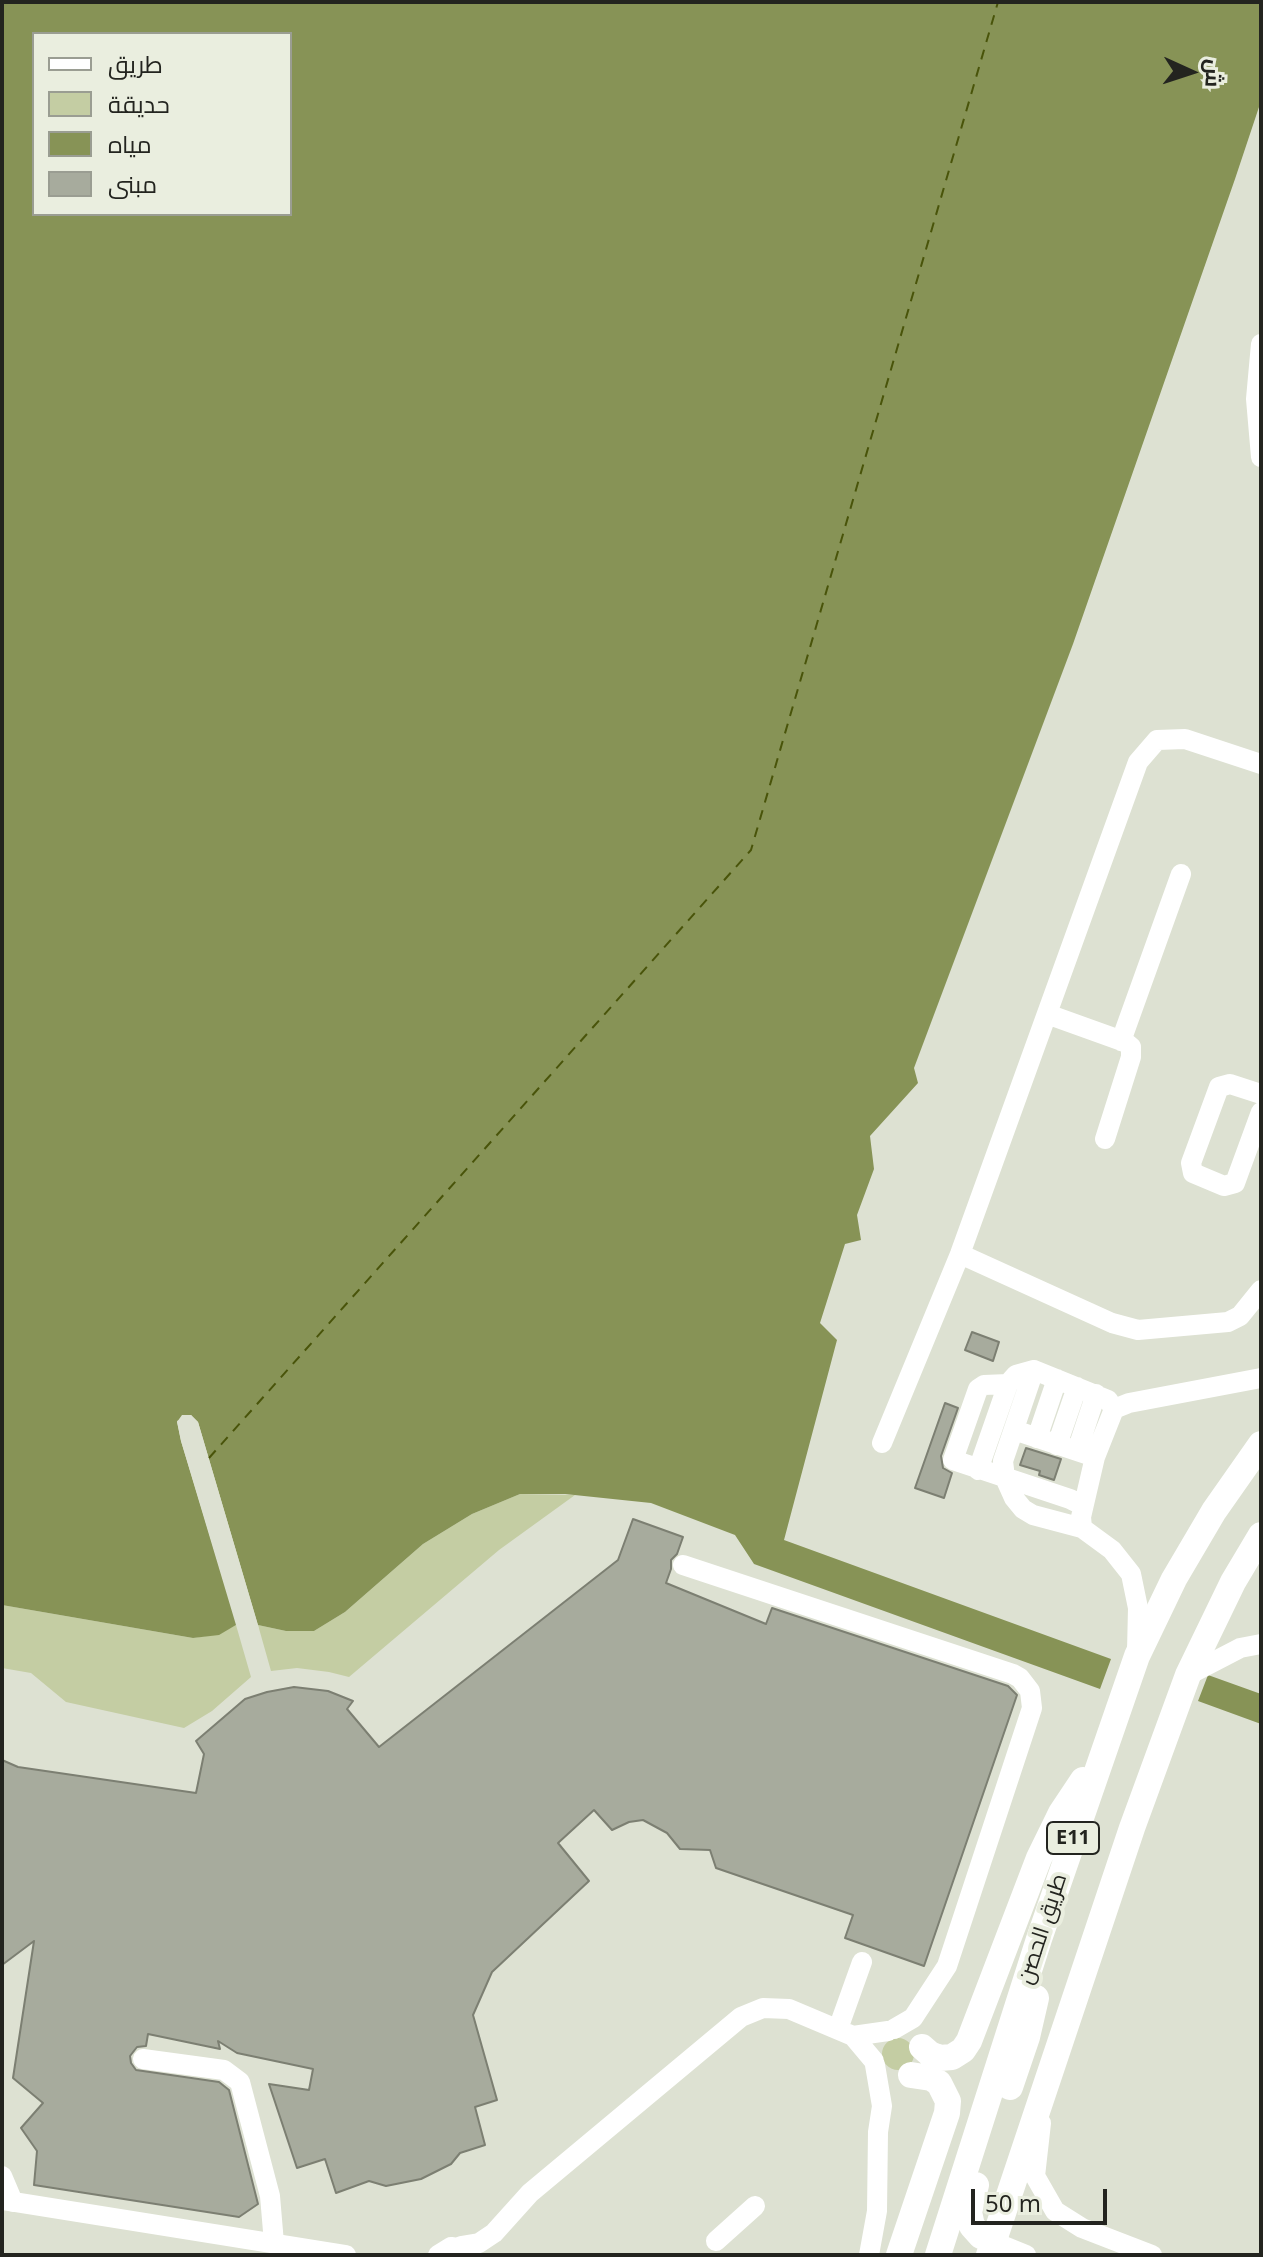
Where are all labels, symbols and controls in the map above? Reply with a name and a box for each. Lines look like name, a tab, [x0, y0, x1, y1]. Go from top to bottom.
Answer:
legend	[32, 32, 292, 216]
north arrow	[1151, 32, 1231, 112]
text: طريق	[108, 47, 163, 80]
text: ش	[1199, 58, 1231, 88]
text: حديقة	[108, 87, 170, 120]
text: مياه	[108, 127, 152, 160]
text: مبنى	[108, 167, 157, 200]
road number: E11	[1047, 1822, 1099, 1854]
street label: طريق الحصن	[1013, 1870, 1073, 1988]
scale bar	[975, 2173, 1111, 2223]
text: 50 m	[985, 2186, 1041, 2219]

